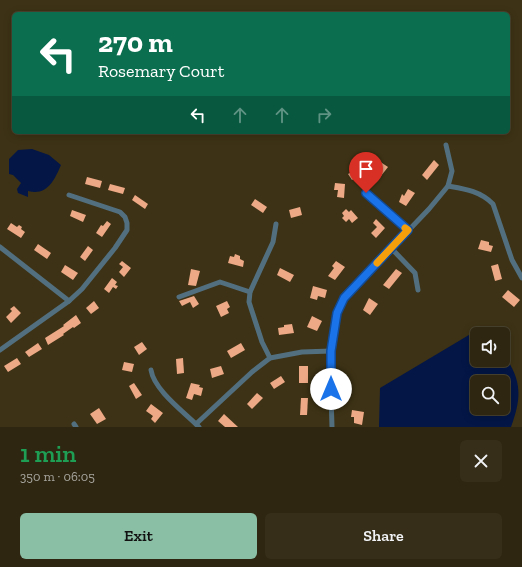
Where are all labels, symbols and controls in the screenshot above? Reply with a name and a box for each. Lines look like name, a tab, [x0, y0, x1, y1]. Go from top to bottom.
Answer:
text: 270 m	[98, 26, 173, 59]
icon: left	[32, 28, 84, 80]
text: Rosemary Court	[98, 60, 224, 82]
icon: left	[187, 104, 209, 126]
icon: ahead	[229, 104, 251, 126]
icon: ahead	[271, 104, 293, 126]
icon: right	[313, 104, 335, 126]
pin	[349, 152, 383, 193]
icon: arrive	[355, 158, 377, 180]
map controls	[470, 327, 510, 415]
button: sound	[470, 327, 510, 367]
position arrow	[310, 368, 352, 410]
button: search	[470, 375, 510, 415]
text: 1 min	[20, 439, 76, 468]
button: close	[460, 440, 502, 482]
text: 350 m · 06:05	[20, 469, 95, 484]
button: Exit	[20, 513, 257, 559]
button: Share	[265, 513, 502, 559]

